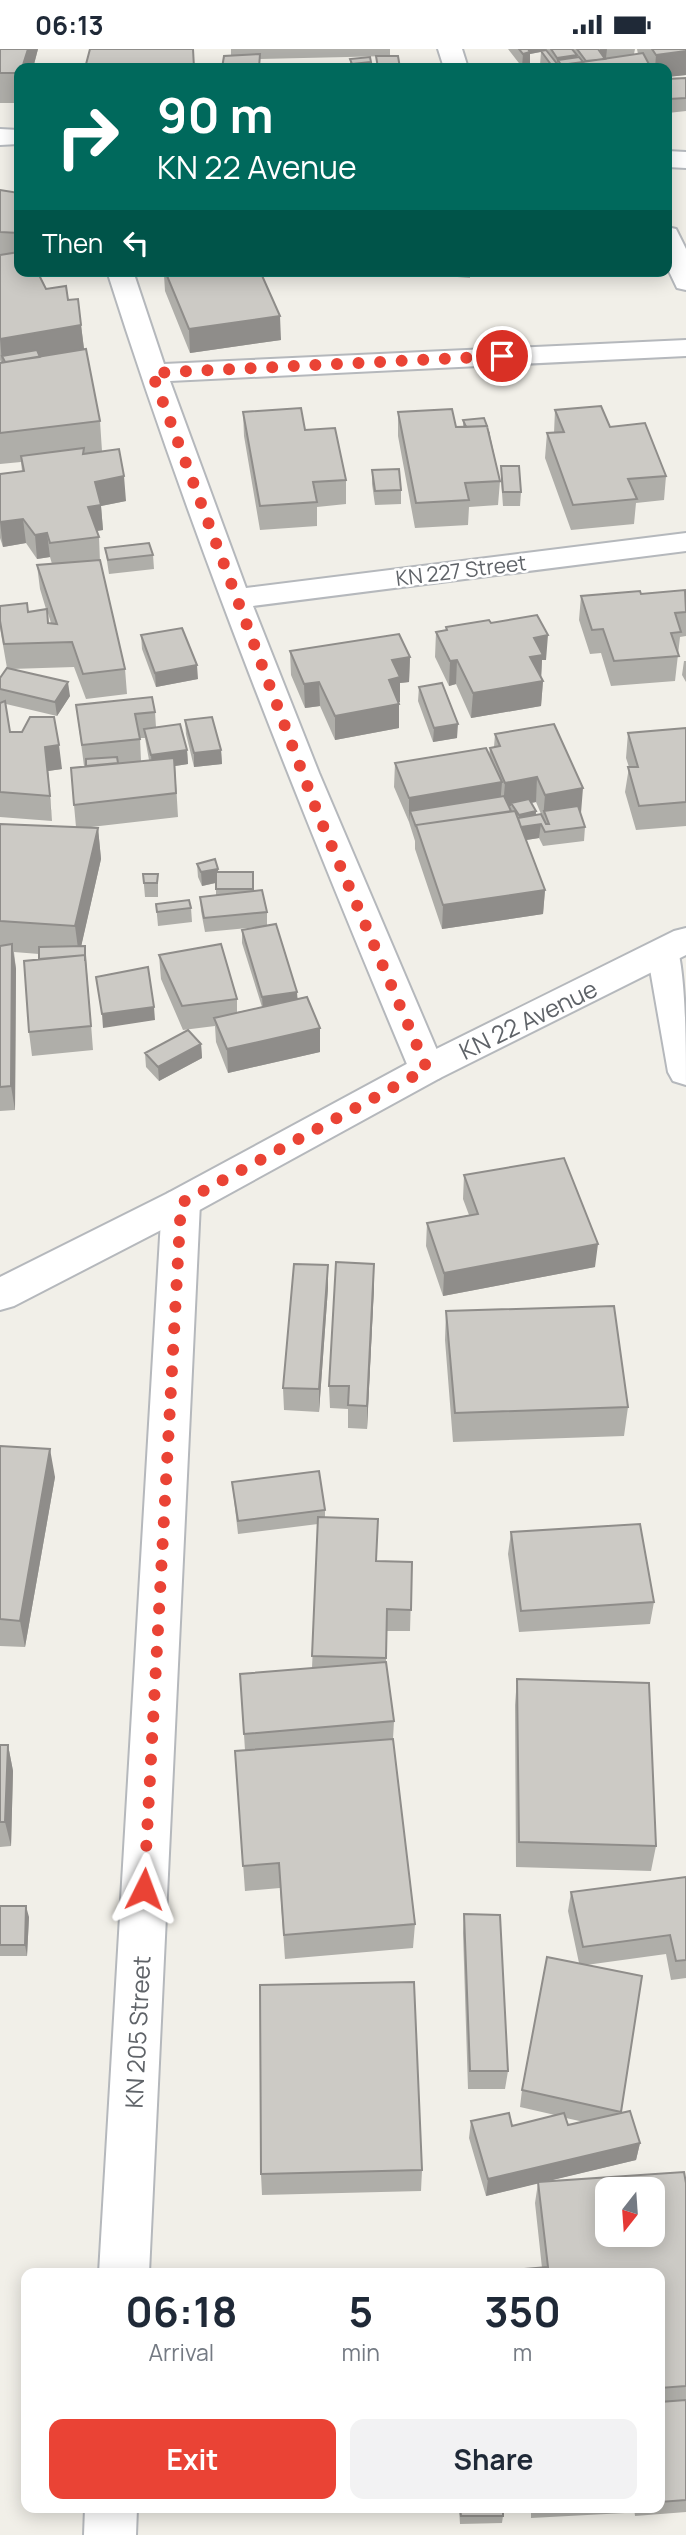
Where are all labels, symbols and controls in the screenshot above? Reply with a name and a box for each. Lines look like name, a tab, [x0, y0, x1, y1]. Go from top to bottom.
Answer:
text: 06:13	[35, 7, 104, 43]
text: 90 m	[157, 81, 274, 148]
icon: right	[42, 91, 133, 182]
text: KN 22 Avenue	[157, 145, 357, 189]
icon: left	[117, 224, 155, 262]
text: Then	[42, 225, 103, 261]
pin	[472, 326, 532, 386]
icon: arrive	[483, 337, 521, 375]
street label: KN 227 Street	[394, 548, 528, 592]
street label: KN 22 Avenue	[453, 971, 603, 1067]
position arrow	[107, 1852, 181, 1926]
street label: KN 205 Street	[117, 1955, 157, 2109]
north arrow	[595, 2177, 665, 2247]
map controls	[595, 2177, 665, 2247]
text: 06:18	[125, 2282, 237, 2340]
text: 5	[348, 2282, 373, 2340]
text: 350	[484, 2282, 561, 2340]
text: Arrival	[148, 2336, 214, 2368]
text: min	[342, 2336, 380, 2368]
text: m	[513, 2336, 532, 2368]
button: Exit	[49, 2419, 336, 2499]
button: Share	[350, 2419, 637, 2499]

